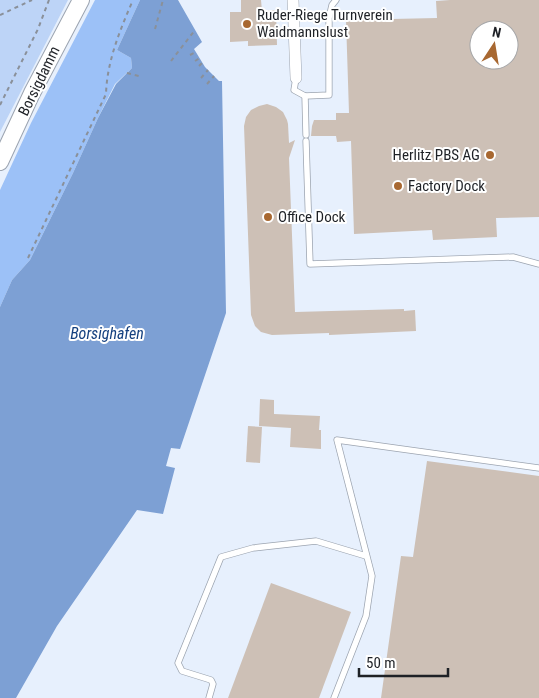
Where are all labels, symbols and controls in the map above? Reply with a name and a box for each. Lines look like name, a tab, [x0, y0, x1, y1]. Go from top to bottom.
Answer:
place label: Ruder-Riege Turnverein Waidmannslust	[257, 6, 393, 41]
marker: Ruder-Riege Turnverein Waidmannslust	[241, 18, 253, 30]
north arrow	[469, 20, 519, 70]
text: N	[491, 24, 503, 41]
street label: Borsigdamm	[14, 43, 64, 119]
place label: Herlitz PBS AG	[393, 146, 480, 164]
marker: Herlitz PBS AG	[484, 149, 496, 161]
place label: Factory Dock	[408, 177, 485, 195]
marker: Factory Dock	[392, 180, 404, 192]
place label: Office Dock	[278, 208, 346, 226]
marker: Office Dock	[262, 211, 274, 223]
water label: Borsighafen	[70, 324, 144, 343]
scale bar	[359, 646, 448, 678]
text: 50 m	[366, 654, 396, 672]

